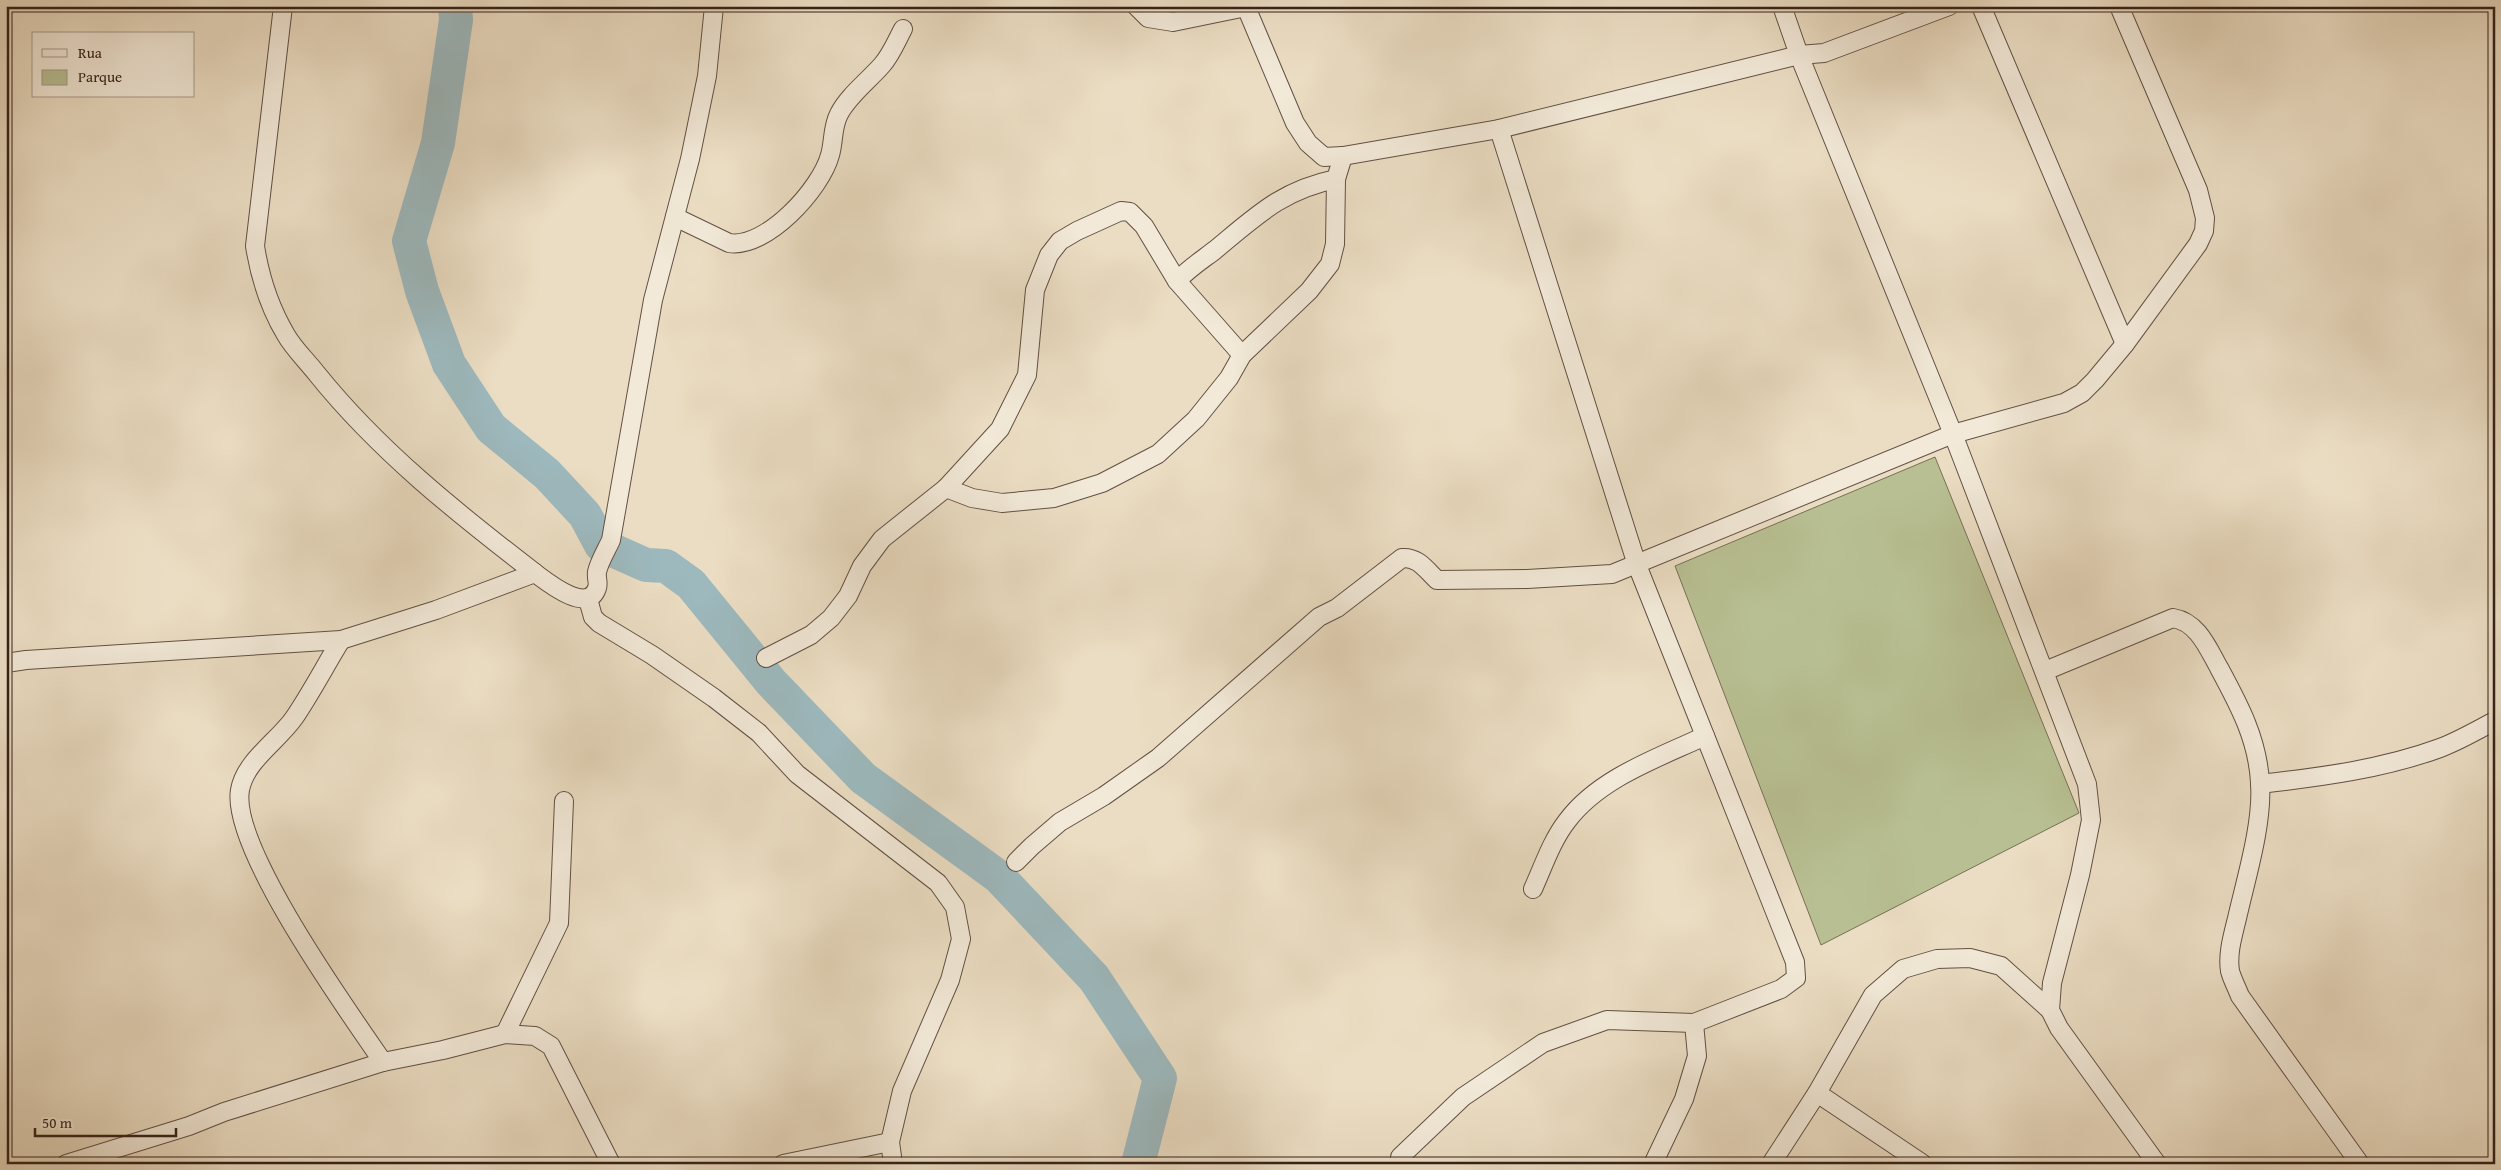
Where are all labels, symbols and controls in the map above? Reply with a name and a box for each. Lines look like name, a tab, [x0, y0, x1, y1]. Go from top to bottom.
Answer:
legend	[32, 32, 195, 98]
text: Rua	[78, 42, 102, 63]
text: Parque	[78, 66, 122, 87]
scale bar	[35, 1105, 176, 1137]
text: 50 m	[42, 1112, 73, 1133]

